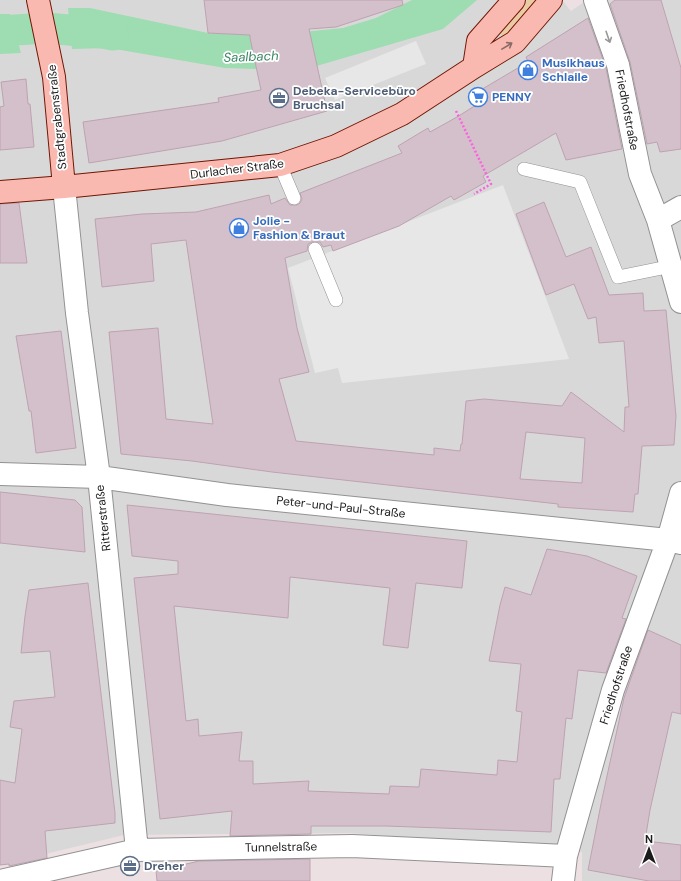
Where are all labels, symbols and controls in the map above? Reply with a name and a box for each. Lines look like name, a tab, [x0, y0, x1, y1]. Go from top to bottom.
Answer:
one-way arrow	[605, 30, 613, 42]
one-way arrow	[501, 42, 513, 50]
water label: Saalbach	[223, 47, 279, 66]
place label: Musikhaus Schlaile	[542, 55, 605, 85]
shop icon: Musikhaus Schlaile	[517, 59, 539, 81]
street label: Stadtgrabenstraße	[44, 64, 70, 170]
street label: Friedhofstraße	[611, 68, 643, 152]
place label: Debeka-Servicebüro Bruchsal	[293, 83, 416, 113]
supermarket icon: PENNY	[467, 86, 489, 108]
office icon: Debeka-Servicebüro Bruchsal	[268, 87, 290, 109]
place label: PENNY	[492, 89, 532, 105]
street label: Durlacher Straße	[189, 155, 285, 183]
place label: Jolie - Fashion & Braut	[253, 213, 345, 243]
shop icon: Jolie - Fashion & Braut	[228, 217, 250, 239]
street label: Ritterstraße	[92, 484, 114, 552]
street label: Peter-und-Paul-Straße	[276, 492, 407, 522]
street label: Friedhofstraße	[596, 643, 636, 726]
north arrow	[629, 829, 669, 869]
text: N	[645, 832, 653, 846]
street label: Tunnelstraße	[245, 838, 317, 856]
office icon: Dreher	[119, 855, 141, 877]
place label: Dreher	[144, 858, 184, 874]

